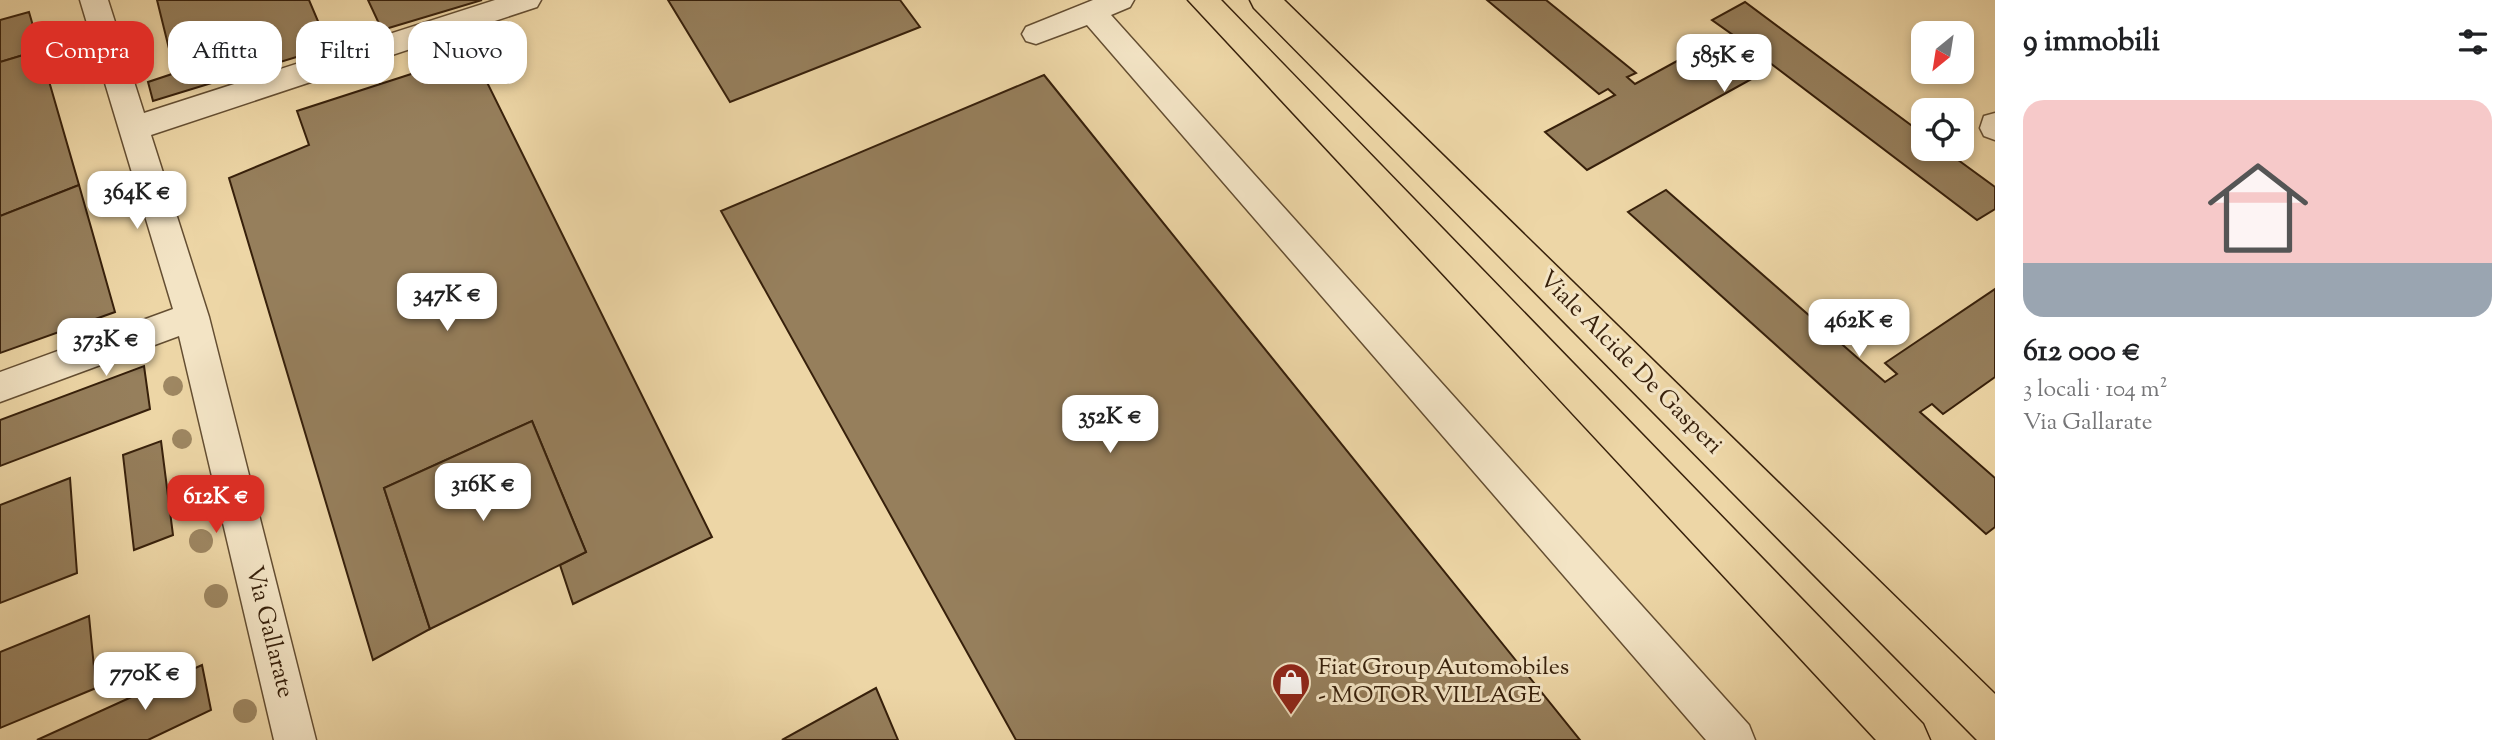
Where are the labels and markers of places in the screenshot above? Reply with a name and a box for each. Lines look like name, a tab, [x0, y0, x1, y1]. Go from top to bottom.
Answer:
pin: 585K €	[1667, 34, 1781, 94]
pin: 364K €	[80, 172, 194, 231]
pin: 347K €	[390, 274, 504, 333]
pin: 462K €	[1802, 300, 1916, 359]
pin: 373K €	[49, 318, 163, 378]
pin: 352K €	[1053, 396, 1167, 455]
pin: 316K €	[426, 463, 540, 523]
pin: 612K €	[159, 476, 273, 535]
place label: Fiat Group Automobiles - MOTOR VILLAGE	[1318, 651, 1569, 713]
pin: 770K €	[88, 652, 202, 712]
shop icon: Fiat Group Automobiles - MOTOR VILLAGE	[1270, 661, 1312, 716]

